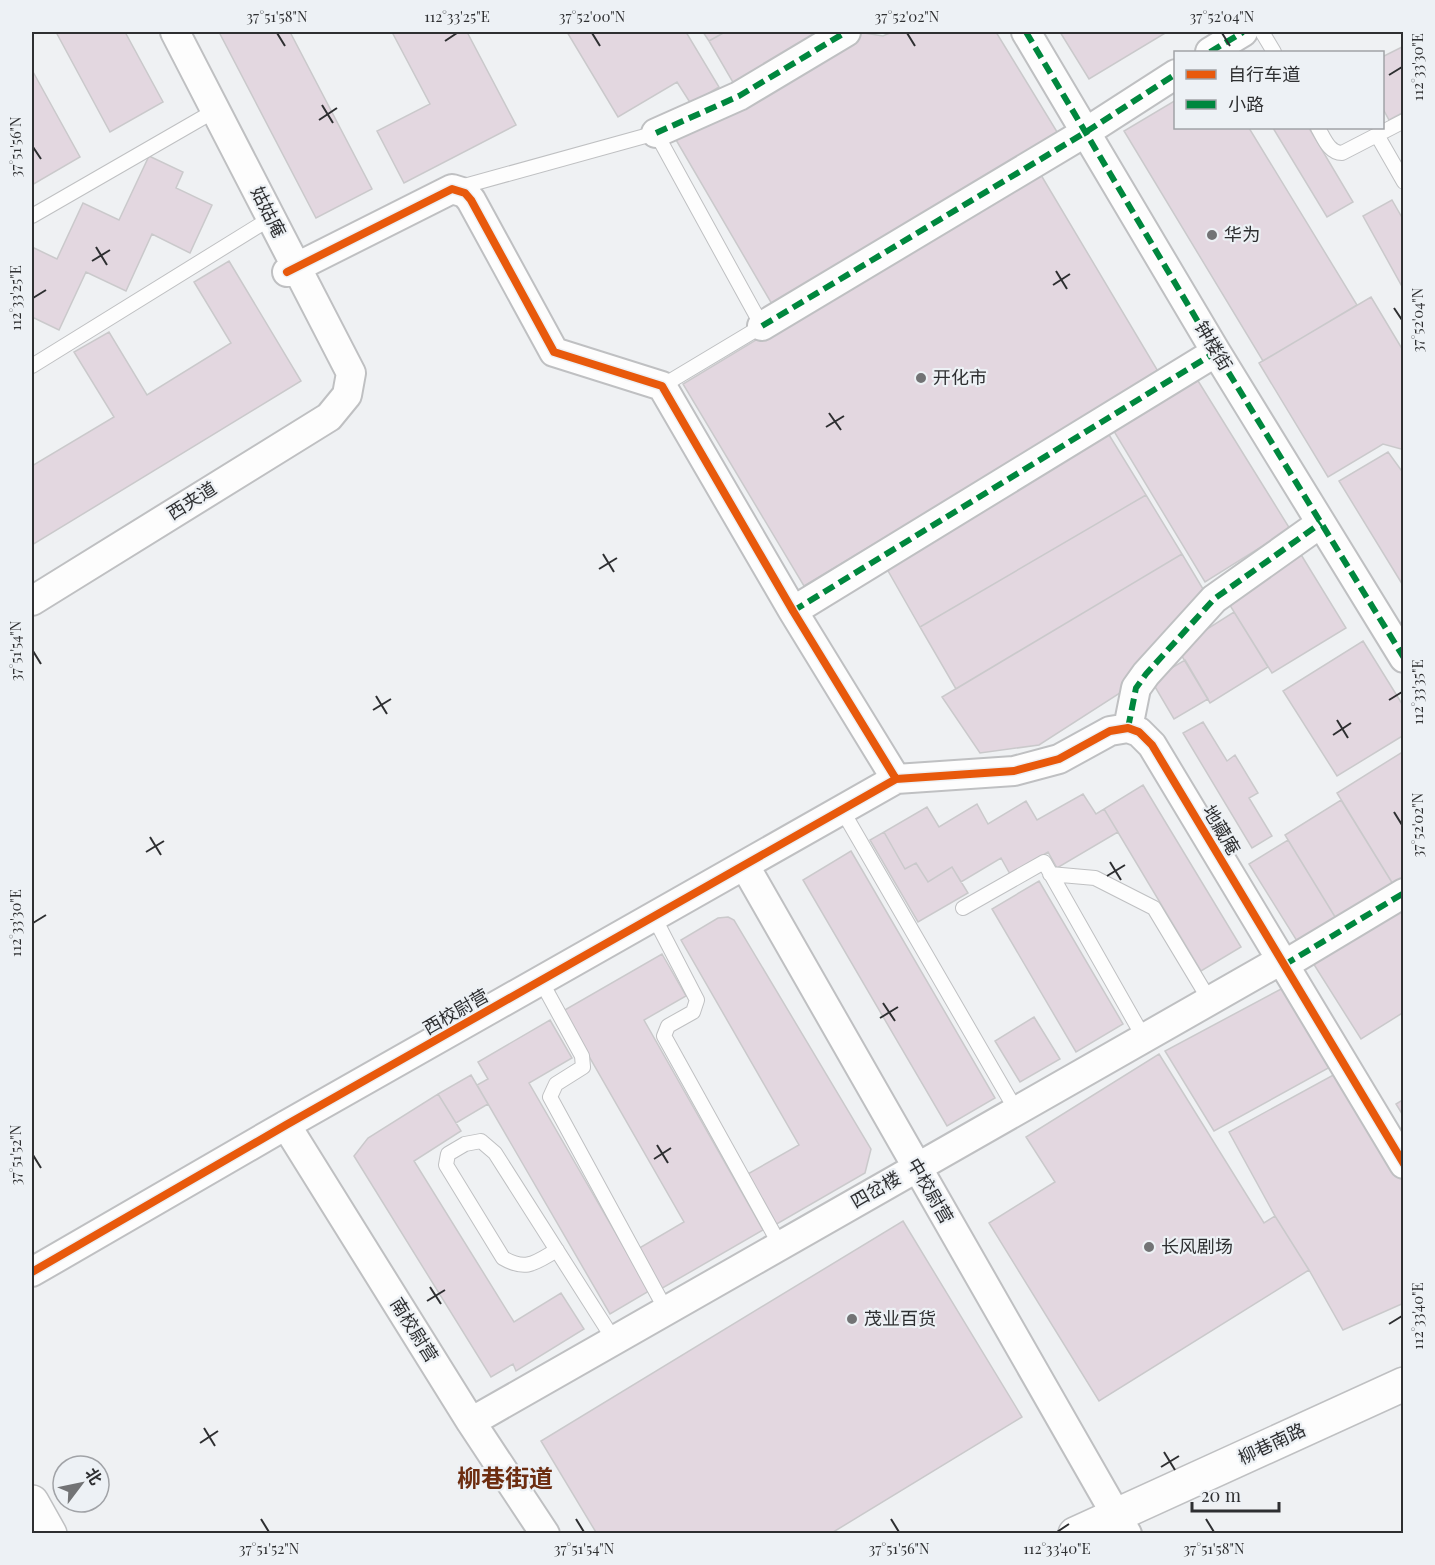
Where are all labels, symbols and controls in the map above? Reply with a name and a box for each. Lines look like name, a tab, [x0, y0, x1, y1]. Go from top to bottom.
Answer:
text: 37°51'58"N	[246, 6, 308, 26]
text: 112°33'25"E	[424, 6, 490, 26]
text: 37°52'00"N	[559, 6, 626, 26]
text: 37°52'02"N	[875, 6, 940, 26]
text: 37°52'04"N	[1190, 6, 1255, 26]
text: 112°33'30"E	[1407, 33, 1427, 101]
legend	[1174, 51, 1384, 129]
text: 自行车道	[1228, 62, 1300, 86]
text: 小路	[1228, 92, 1264, 116]
text: 37°51'56"N	[5, 116, 25, 178]
street label: 姑姑庵	[246, 182, 292, 241]
place label: 华为	[1224, 222, 1260, 246]
marker: 华为	[1205, 228, 1219, 242]
text: 112°33'25"E	[5, 265, 25, 331]
text: 37°52'04"N	[1407, 287, 1427, 352]
street label: 钟楼街	[1190, 316, 1238, 375]
place label: 开化市	[933, 365, 987, 389]
marker: 开化市	[914, 371, 928, 385]
street label: 西夹道	[162, 476, 221, 525]
text: 37°51'54"N	[5, 620, 25, 681]
text: 112°33'35"E	[1407, 659, 1427, 725]
text: 37°52'02"N	[1407, 792, 1427, 857]
street label: 地藏庵	[1198, 800, 1246, 859]
text: 112°33'30"E	[5, 889, 25, 957]
street label: 西校尉营	[418, 983, 493, 1040]
text: 37°51'52"N	[5, 1124, 25, 1185]
street label: 中校尉营	[902, 1153, 959, 1228]
street label: 四岔楼	[846, 1165, 905, 1213]
place label: 长风剧场	[1161, 1234, 1233, 1258]
marker: 长风剧场	[1142, 1240, 1156, 1254]
text: 112°33'40"E	[1407, 1282, 1427, 1350]
street label: 南校尉营	[386, 1293, 444, 1366]
place label: 茂业百货	[864, 1306, 936, 1330]
marker: 茂业百货	[845, 1312, 859, 1326]
street label: 柳巷南路	[1234, 1417, 1309, 1469]
north arrow	[51, 1454, 111, 1514]
district label: 柳巷街道	[457, 1461, 553, 1493]
text: 北	[81, 1463, 107, 1488]
scale bar	[1192, 1475, 1279, 1513]
text: 20 m	[1201, 1483, 1241, 1507]
text: 37°51'52"N	[239, 1538, 300, 1558]
text: 37°51'54"N	[554, 1538, 615, 1558]
text: 37°51'56"N	[868, 1538, 930, 1558]
text: 112°33'40"E	[1023, 1538, 1091, 1558]
text: 37°51'58"N	[1183, 1538, 1245, 1558]

